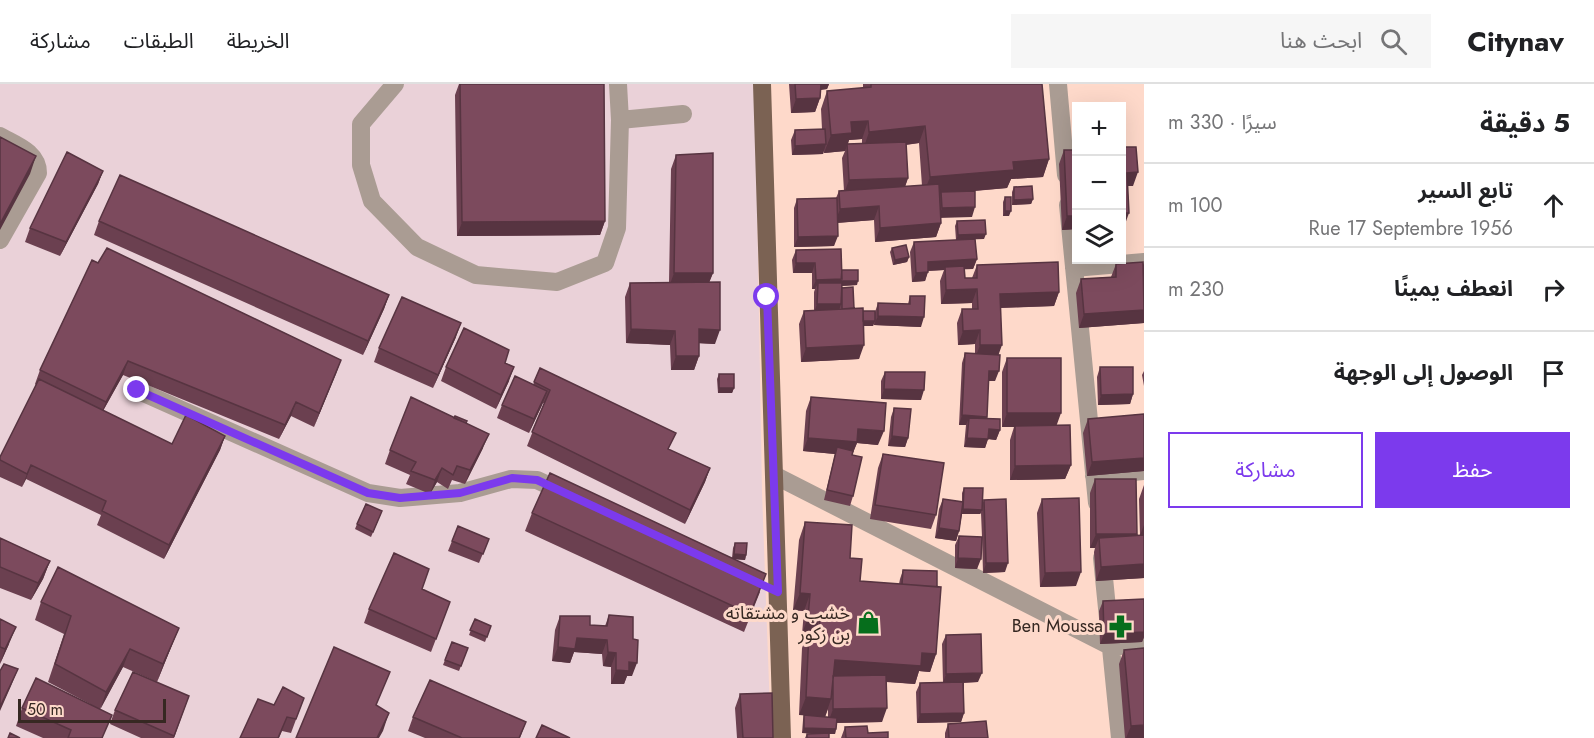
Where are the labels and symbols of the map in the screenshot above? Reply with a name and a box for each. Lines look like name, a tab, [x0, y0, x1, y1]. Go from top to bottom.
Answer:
route start	[753, 283, 779, 309]
route end	[123, 376, 149, 402]
place label: خشب و مشتقاته بن زكور	[726, 600, 850, 647]
shop icon: خشب و مشتقاته بن زكور	[855, 610, 881, 636]
place label: Ben Moussa	[1012, 613, 1103, 639]
pharmacy icon: Ben Moussa	[1108, 613, 1134, 639]
scale bar	[18, 696, 166, 724]

